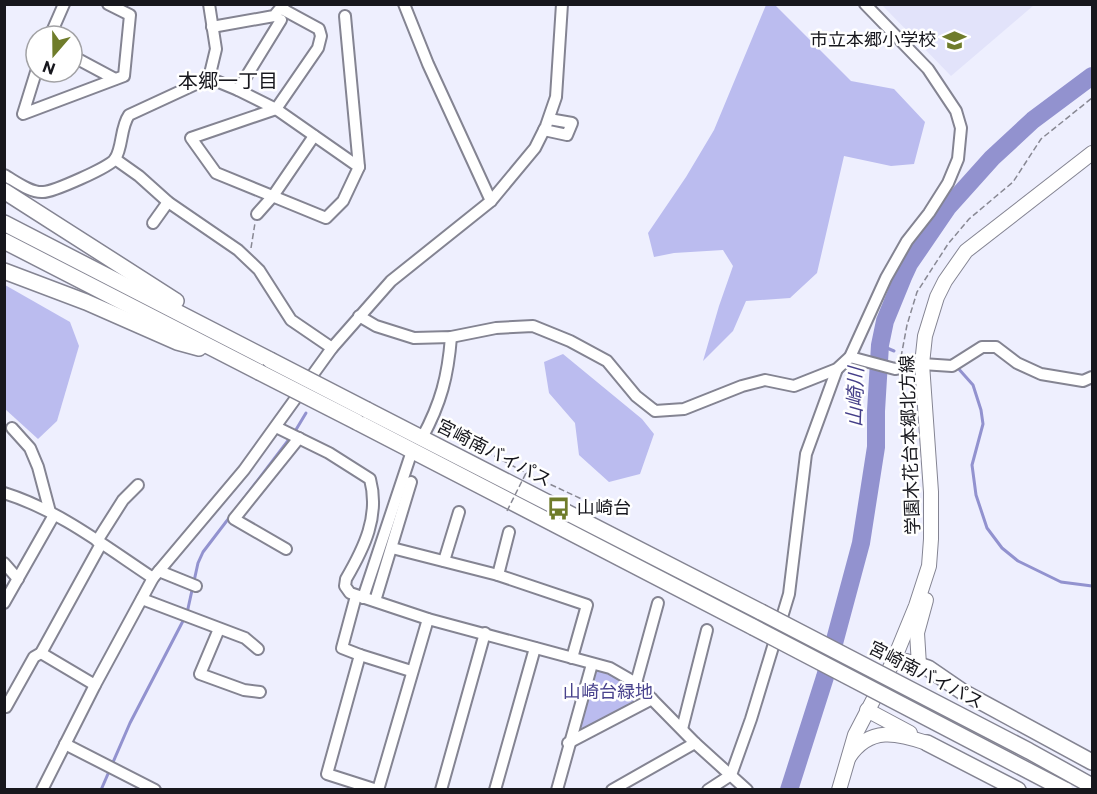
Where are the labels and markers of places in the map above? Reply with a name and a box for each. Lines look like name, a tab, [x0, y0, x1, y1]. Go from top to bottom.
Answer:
school or university icon: 市立本郷小学校	[941, 27, 967, 53]
place label: 市立本郷小学校	[810, 28, 936, 50]
bus stop icon: 山崎台	[546, 495, 572, 521]
place label: 山崎台	[577, 496, 631, 518]

